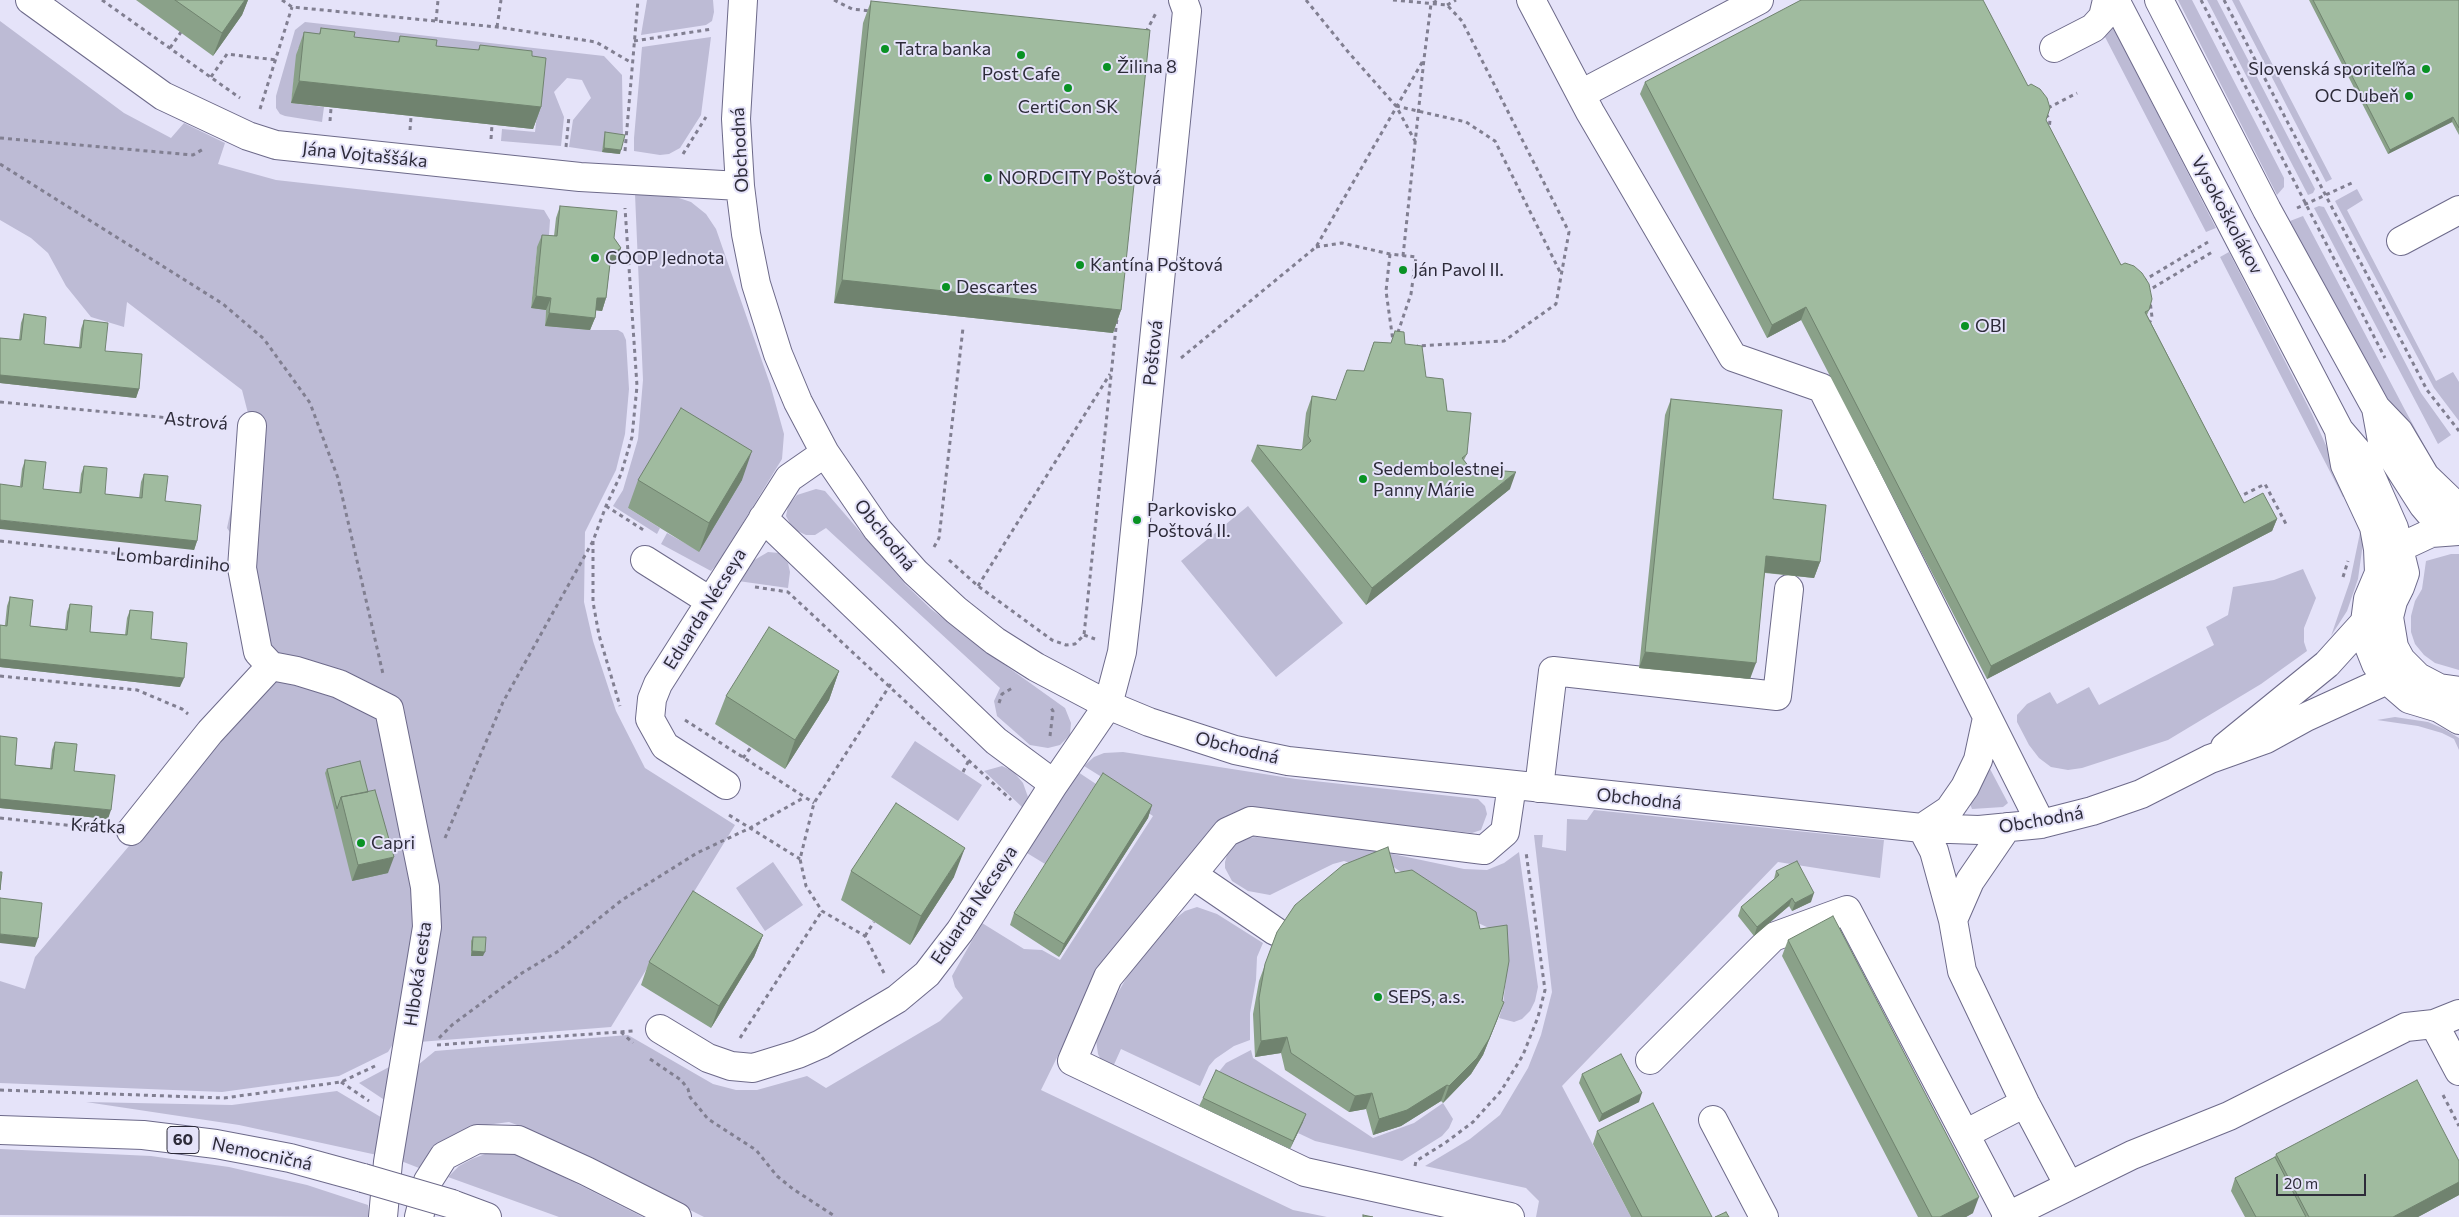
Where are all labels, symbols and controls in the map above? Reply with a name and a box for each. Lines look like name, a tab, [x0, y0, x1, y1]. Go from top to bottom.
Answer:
place label: Tatra banka	[895, 38, 991, 60]
marker: Tatra banka	[879, 43, 891, 55]
marker: Post Cafe	[1015, 49, 1027, 61]
place label: Žilina 8	[1117, 56, 1177, 78]
place label: Slovenská sporiteľňa	[2248, 58, 2416, 80]
marker: Žilina 8	[1101, 61, 1113, 73]
place label: Post Cafe	[982, 63, 1060, 85]
marker: Slovenská sporiteľňa	[2420, 63, 2432, 75]
marker: CertiCon SK	[1062, 82, 1074, 94]
place label: OC Dubeň	[2315, 85, 2399, 107]
marker: OC Dubeň	[2403, 90, 2415, 102]
place label: CertiCon SK	[1018, 96, 1118, 118]
street label: Obchodná	[727, 107, 753, 193]
street label: Jána Vojtaššáka	[301, 138, 429, 172]
street label: Vysokoškolákov	[2187, 152, 2267, 278]
place label: NORDCITY Poštová	[998, 167, 1161, 189]
marker: NORDCITY Poštová	[982, 172, 994, 184]
place label: COOP Jednota	[605, 247, 724, 269]
marker: COOP Jednota	[589, 252, 601, 264]
place label: Kantína Poštová	[1090, 254, 1223, 276]
marker: Kantína Poštová	[1074, 259, 1086, 271]
place label: Ján Pavol II.	[1413, 259, 1504, 281]
marker: Ján Pavol II.	[1397, 264, 1409, 276]
place label: Descartes	[956, 276, 1037, 298]
marker: Descartes	[940, 281, 952, 293]
place label: OBI	[1975, 315, 2006, 337]
street label: Poštová	[1139, 319, 1167, 387]
marker: OBI	[1959, 320, 1971, 332]
street label: Astrová	[163, 407, 229, 435]
place label: Sedembolestnej Panny Márie	[1373, 458, 1504, 500]
marker: Sedembolestnej Panny Márie	[1357, 473, 1369, 485]
street label: Obchodná	[850, 495, 920, 575]
place label: Parkovisko Poštová II.	[1147, 499, 1237, 542]
marker: Parkovisko Poštová II.	[1131, 514, 1143, 526]
street label: Lombardiniho	[115, 543, 231, 577]
street label: Eduarda Nécseya	[659, 544, 751, 674]
street label: Obchodná	[1193, 727, 1281, 769]
street label: Obchodná	[1595, 784, 1683, 814]
street label: Obchodná	[1997, 802, 2085, 838]
street label: Krátka	[70, 814, 126, 838]
place label: Capri	[371, 832, 415, 854]
marker: Capri	[355, 837, 367, 849]
street label: Eduarda Nécseya	[926, 841, 1022, 969]
street label: Hlboká cesta	[400, 920, 436, 1028]
place label: SEPS, a.s.	[1388, 986, 1465, 1008]
marker: SEPS, a.s.	[1372, 991, 1384, 1003]
road number: 60	[167, 1126, 199, 1154]
street label: Nemocničná	[210, 1133, 314, 1175]
scale bar	[2279, 1164, 2369, 1196]
text: 20 m	[2284, 1174, 2318, 1192]

